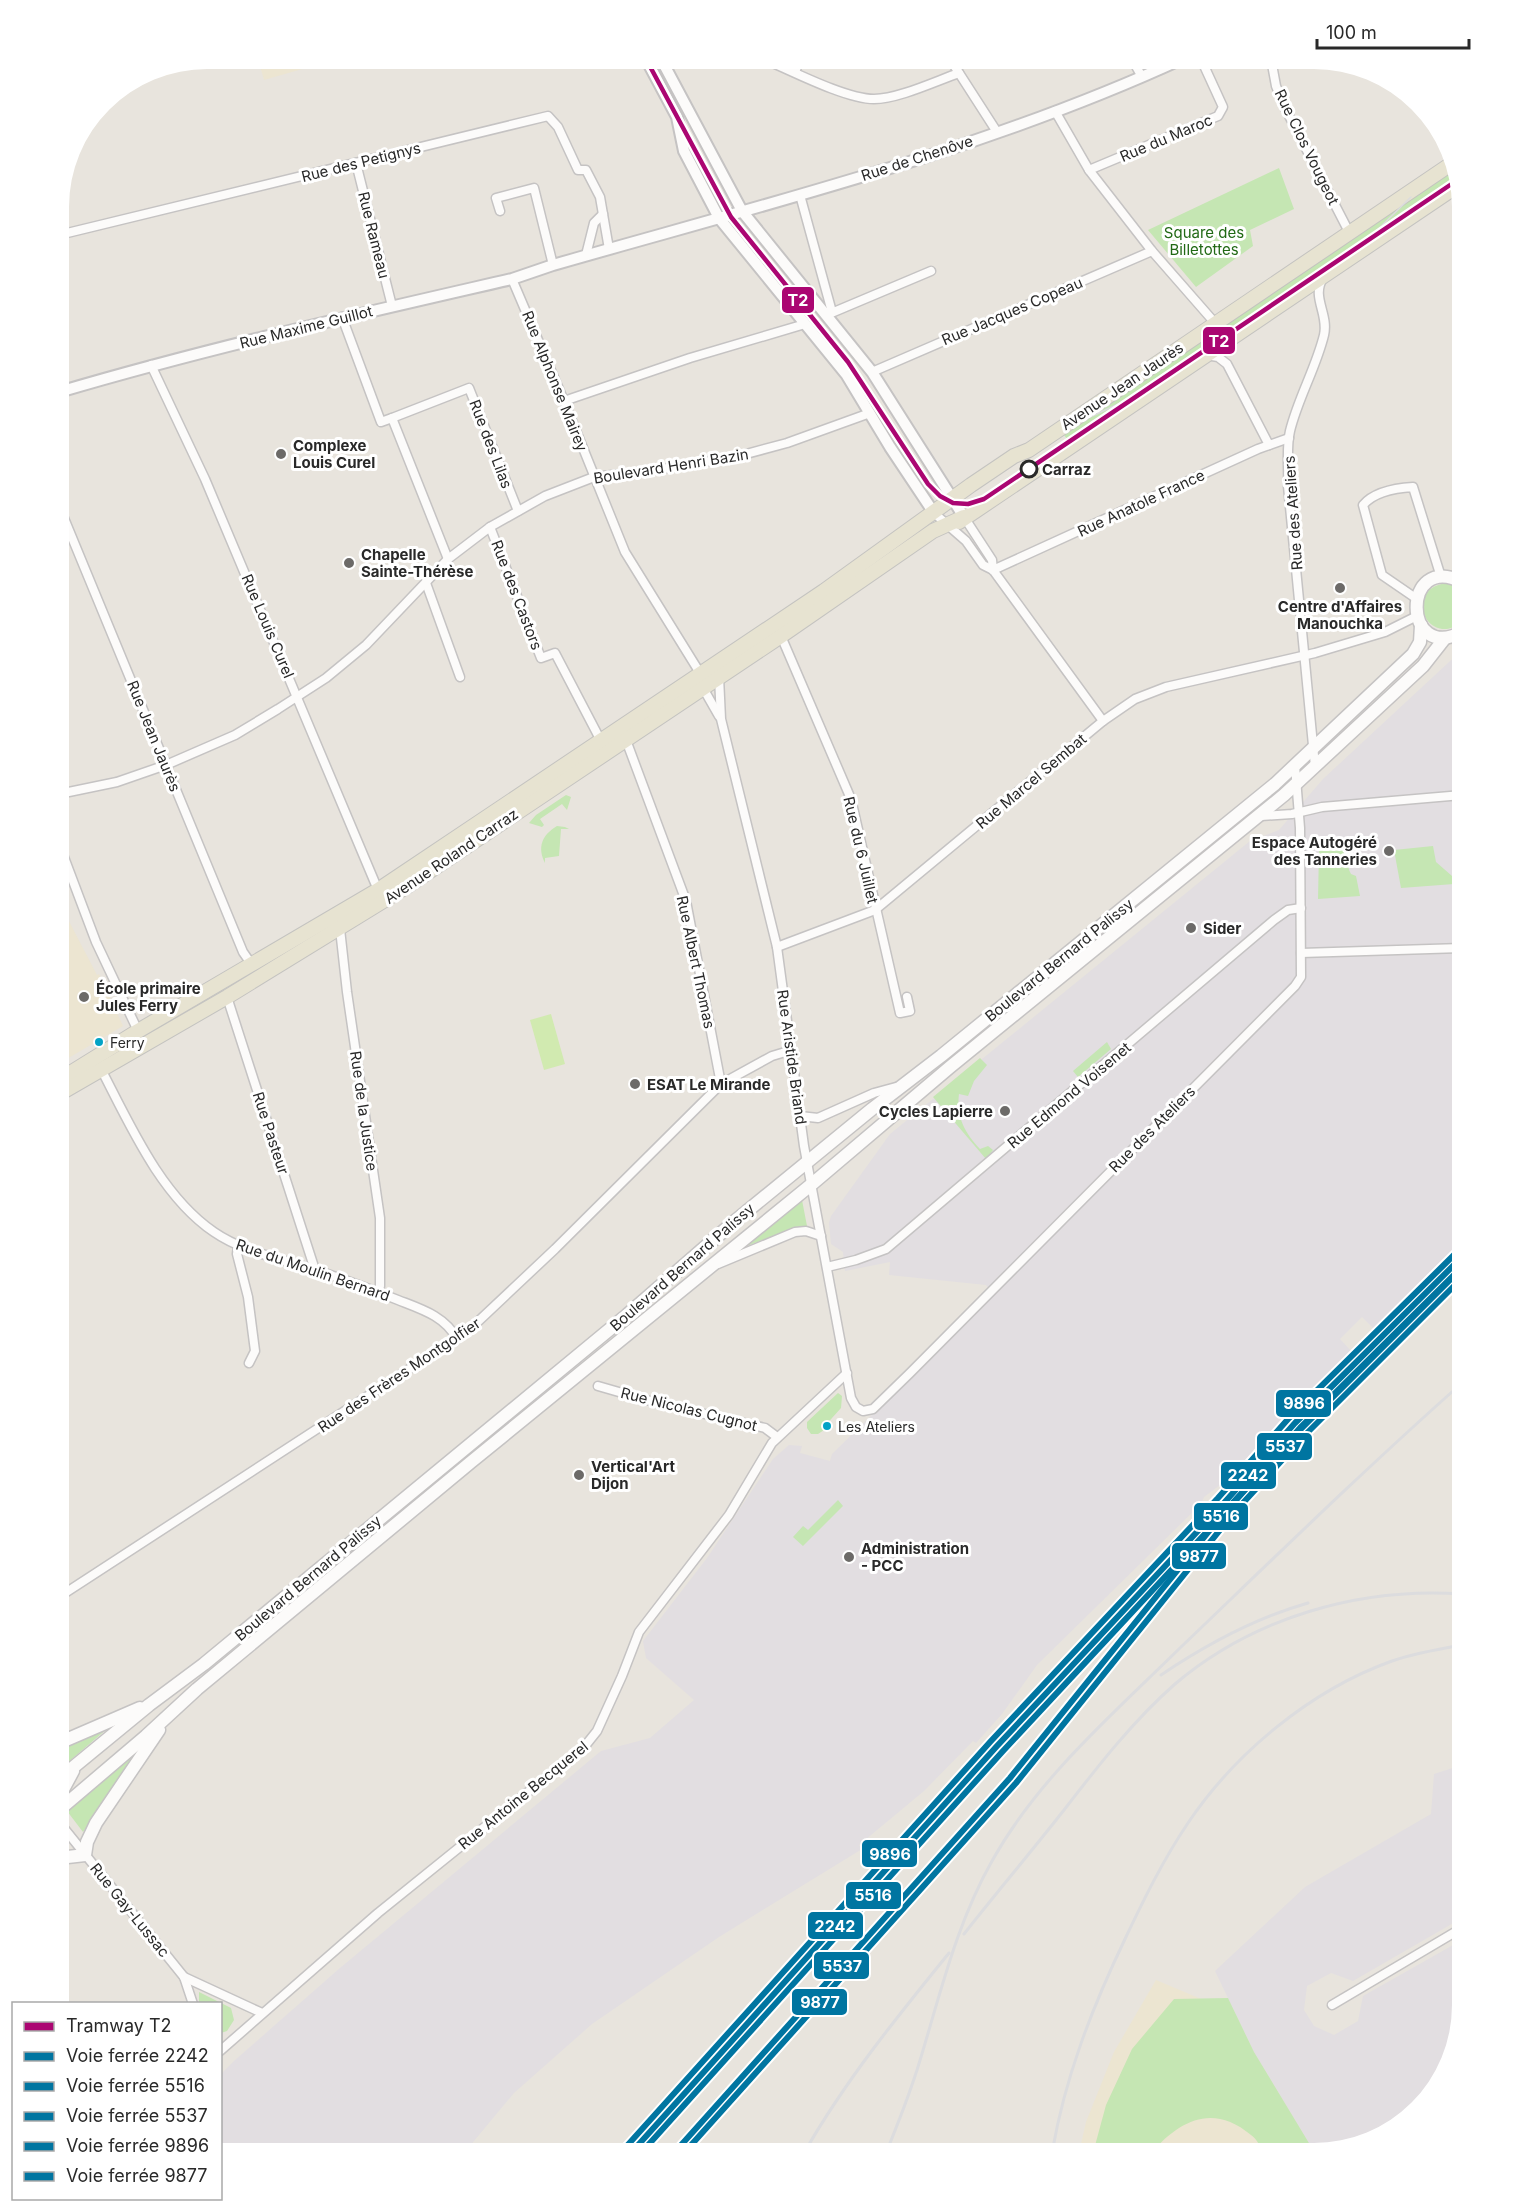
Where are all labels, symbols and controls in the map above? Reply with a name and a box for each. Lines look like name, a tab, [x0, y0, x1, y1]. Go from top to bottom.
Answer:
scale bar	[1317, 12, 1468, 50]
text: 100 m	[1326, 22, 1377, 43]
street label: Rue Clos Vougeot	[1271, 86, 1343, 208]
street label: Rue du Maroc	[1117, 110, 1215, 166]
street label: Rue de Chenôve	[859, 131, 975, 185]
street label: Rue des Petignys	[299, 138, 423, 186]
street label: Rue Rameau	[354, 190, 394, 280]
park label: Square des Billetottes	[1164, 223, 1244, 259]
street label: Rue Jacques Copeau	[939, 273, 1085, 349]
line badge: T2	[781, 286, 815, 314]
text: T2	[788, 290, 808, 310]
street label: Rue Maxime Guillot	[238, 301, 374, 353]
street label: Rue Alphonse Mairey	[518, 308, 592, 455]
line badge: T2	[1202, 326, 1236, 355]
text: T2	[1209, 331, 1229, 351]
street label: Avenue Jean Jaurès	[1057, 338, 1187, 434]
street label: Rue des Lilas	[465, 397, 517, 491]
place label: Complexe Louis Curel	[293, 436, 375, 472]
street label: Boulevard Henri Bazin	[592, 444, 750, 488]
marker: Complexe Louis Curel	[274, 447, 288, 461]
street label: Rue des Ateliers	[1280, 455, 1306, 571]
marker: Carraz	[1020, 460, 1038, 478]
place label: Carraz	[1042, 460, 1091, 479]
street label: Rue Anatole France	[1074, 465, 1208, 541]
street label: Rue des Castors	[487, 537, 547, 653]
place label: Chapelle Sainte-Thérèse	[361, 545, 473, 581]
marker: Chapelle Sainte-Thérèse	[342, 556, 356, 570]
street label: Rue Louis Curel	[238, 571, 298, 681]
marker: Centre d'Affaires Manouchka	[1333, 581, 1347, 595]
place label: Centre d'Affaires Manouchka	[1278, 597, 1402, 633]
street label: Rue Jean Jaurès	[123, 678, 185, 795]
street label: Rue Marcel Sembat	[972, 729, 1090, 833]
street label: Rue du 6 Juillet	[839, 795, 883, 905]
street label: Avenue Roland Carraz	[380, 804, 522, 908]
place label: Espace Autogéré des Tanneries	[1252, 833, 1377, 869]
marker: Espace Autogéré des Tanneries	[1382, 844, 1396, 858]
street label: Rue Albert Thomas	[673, 894, 719, 1030]
street label: Boulevard Bernard Palissy	[981, 894, 1137, 1026]
place label: Sider	[1203, 919, 1241, 938]
marker: Sider	[1184, 921, 1198, 935]
place label: École primaire Jules Ferry	[96, 979, 201, 1015]
street label: Rue Aristide Briand	[773, 988, 811, 1126]
marker: École primaire Jules Ferry	[77, 990, 91, 1004]
place label: Ferry	[110, 1034, 145, 1051]
marker: Ferry	[93, 1036, 105, 1048]
street label: Rue Edmond Voisenet	[1003, 1038, 1135, 1152]
street label: Rue de la Justice	[346, 1050, 382, 1172]
place label: ESAT Le Mirande	[647, 1075, 771, 1094]
marker: ESAT Le Mirande	[628, 1077, 642, 1091]
street label: Rue des Ateliers	[1105, 1082, 1199, 1176]
street label: Rue Pasteur	[249, 1089, 293, 1177]
place label: Cycles Lapierre	[879, 1102, 993, 1121]
marker: Cycles Lapierre	[998, 1104, 1012, 1118]
street label: Boulevard Bernard Palissy	[606, 1199, 759, 1335]
street label: Rue du Moulin Bernard	[233, 1235, 393, 1305]
street label: Rue des Frères Montgolfier	[314, 1313, 484, 1437]
street label: Rue Nicolas Cugnot	[619, 1383, 759, 1435]
line badge: 9896	[1275, 1389, 1332, 1418]
text: 9896	[1283, 1393, 1325, 1413]
place label: Les Ateliers	[838, 1418, 915, 1435]
marker: Les Ateliers	[821, 1420, 833, 1432]
line badge: 5537	[1256, 1432, 1313, 1461]
text: 5537	[1265, 1436, 1305, 1456]
place label: Vertical'Art Dijon	[591, 1457, 675, 1493]
line badge: 2242	[1220, 1461, 1277, 1490]
text: 2242	[1228, 1465, 1268, 1485]
marker: Vertical'Art Dijon	[572, 1468, 586, 1482]
line badge: 5516	[1193, 1502, 1249, 1531]
text: 5516	[1202, 1506, 1240, 1526]
street label: Boulevard Bernard Palissy	[231, 1511, 386, 1645]
place label: Administration - PCC	[861, 1539, 969, 1575]
line badge: 9877	[1171, 1542, 1227, 1570]
text: 9877	[1179, 1546, 1219, 1566]
marker: Administration - PCC	[842, 1550, 856, 1564]
street label: Rue Antoine Becquerel	[454, 1737, 592, 1853]
line badge: 9896	[861, 1839, 918, 1868]
text: 9896	[869, 1844, 911, 1864]
street label: Rue Gay-Lussac	[86, 1859, 174, 1961]
line badge: 5516	[845, 1881, 902, 1910]
text: 5516	[854, 1885, 892, 1905]
line badge: 2242	[807, 1911, 864, 1940]
text: 2242	[815, 1916, 855, 1936]
line badge: 5537	[813, 1951, 870, 1980]
text: 5537	[822, 1956, 862, 1976]
line badge: 9877	[791, 1988, 848, 2016]
text: 9877	[800, 1992, 840, 2012]
legend	[12, 2002, 222, 2200]
text: Tramway T2	[66, 2015, 172, 2036]
text: Voie ferrée 2242	[66, 2045, 209, 2066]
text: Voie ferrée 5516	[66, 2075, 205, 2096]
text: Voie ferrée 5537	[66, 2105, 208, 2126]
text: Voie ferrée 9896	[66, 2135, 209, 2156]
text: Voie ferrée 9877	[66, 2165, 207, 2186]

